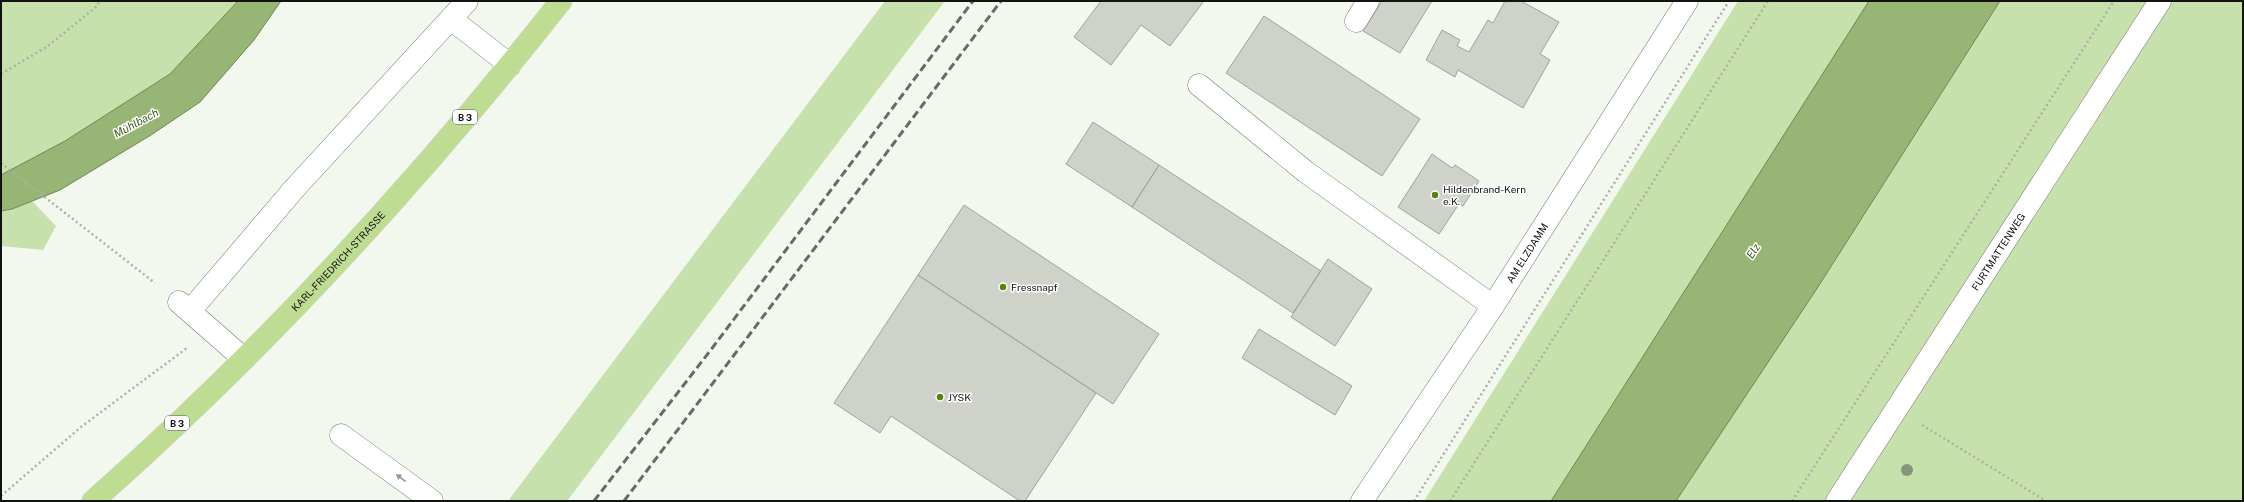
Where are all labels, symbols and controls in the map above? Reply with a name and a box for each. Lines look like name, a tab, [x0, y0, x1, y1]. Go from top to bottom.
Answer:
water label: Mühlbach	[112, 106, 160, 140]
road number: B 3	[453, 110, 477, 124]
place label: Hildenbrand-Kern e.K.	[1443, 183, 1526, 207]
marker: Hildenbrand-Kern e.K.	[1430, 190, 1440, 200]
street label: KARL-FRIEDRICH-STRASSE	[288, 209, 387, 314]
street label: FURTMATTENWEG	[1969, 211, 2028, 292]
street label: AM ELZDAMM	[1503, 221, 1550, 285]
water label: Elz	[1744, 241, 1763, 261]
place label: Fressnapf	[1011, 281, 1058, 293]
marker: Fressnapf	[998, 282, 1008, 292]
place label: JYSK	[948, 391, 971, 403]
marker: JYSK	[935, 392, 945, 402]
road number: B 3	[165, 416, 189, 430]
one-way arrow	[395, 473, 406, 482]

